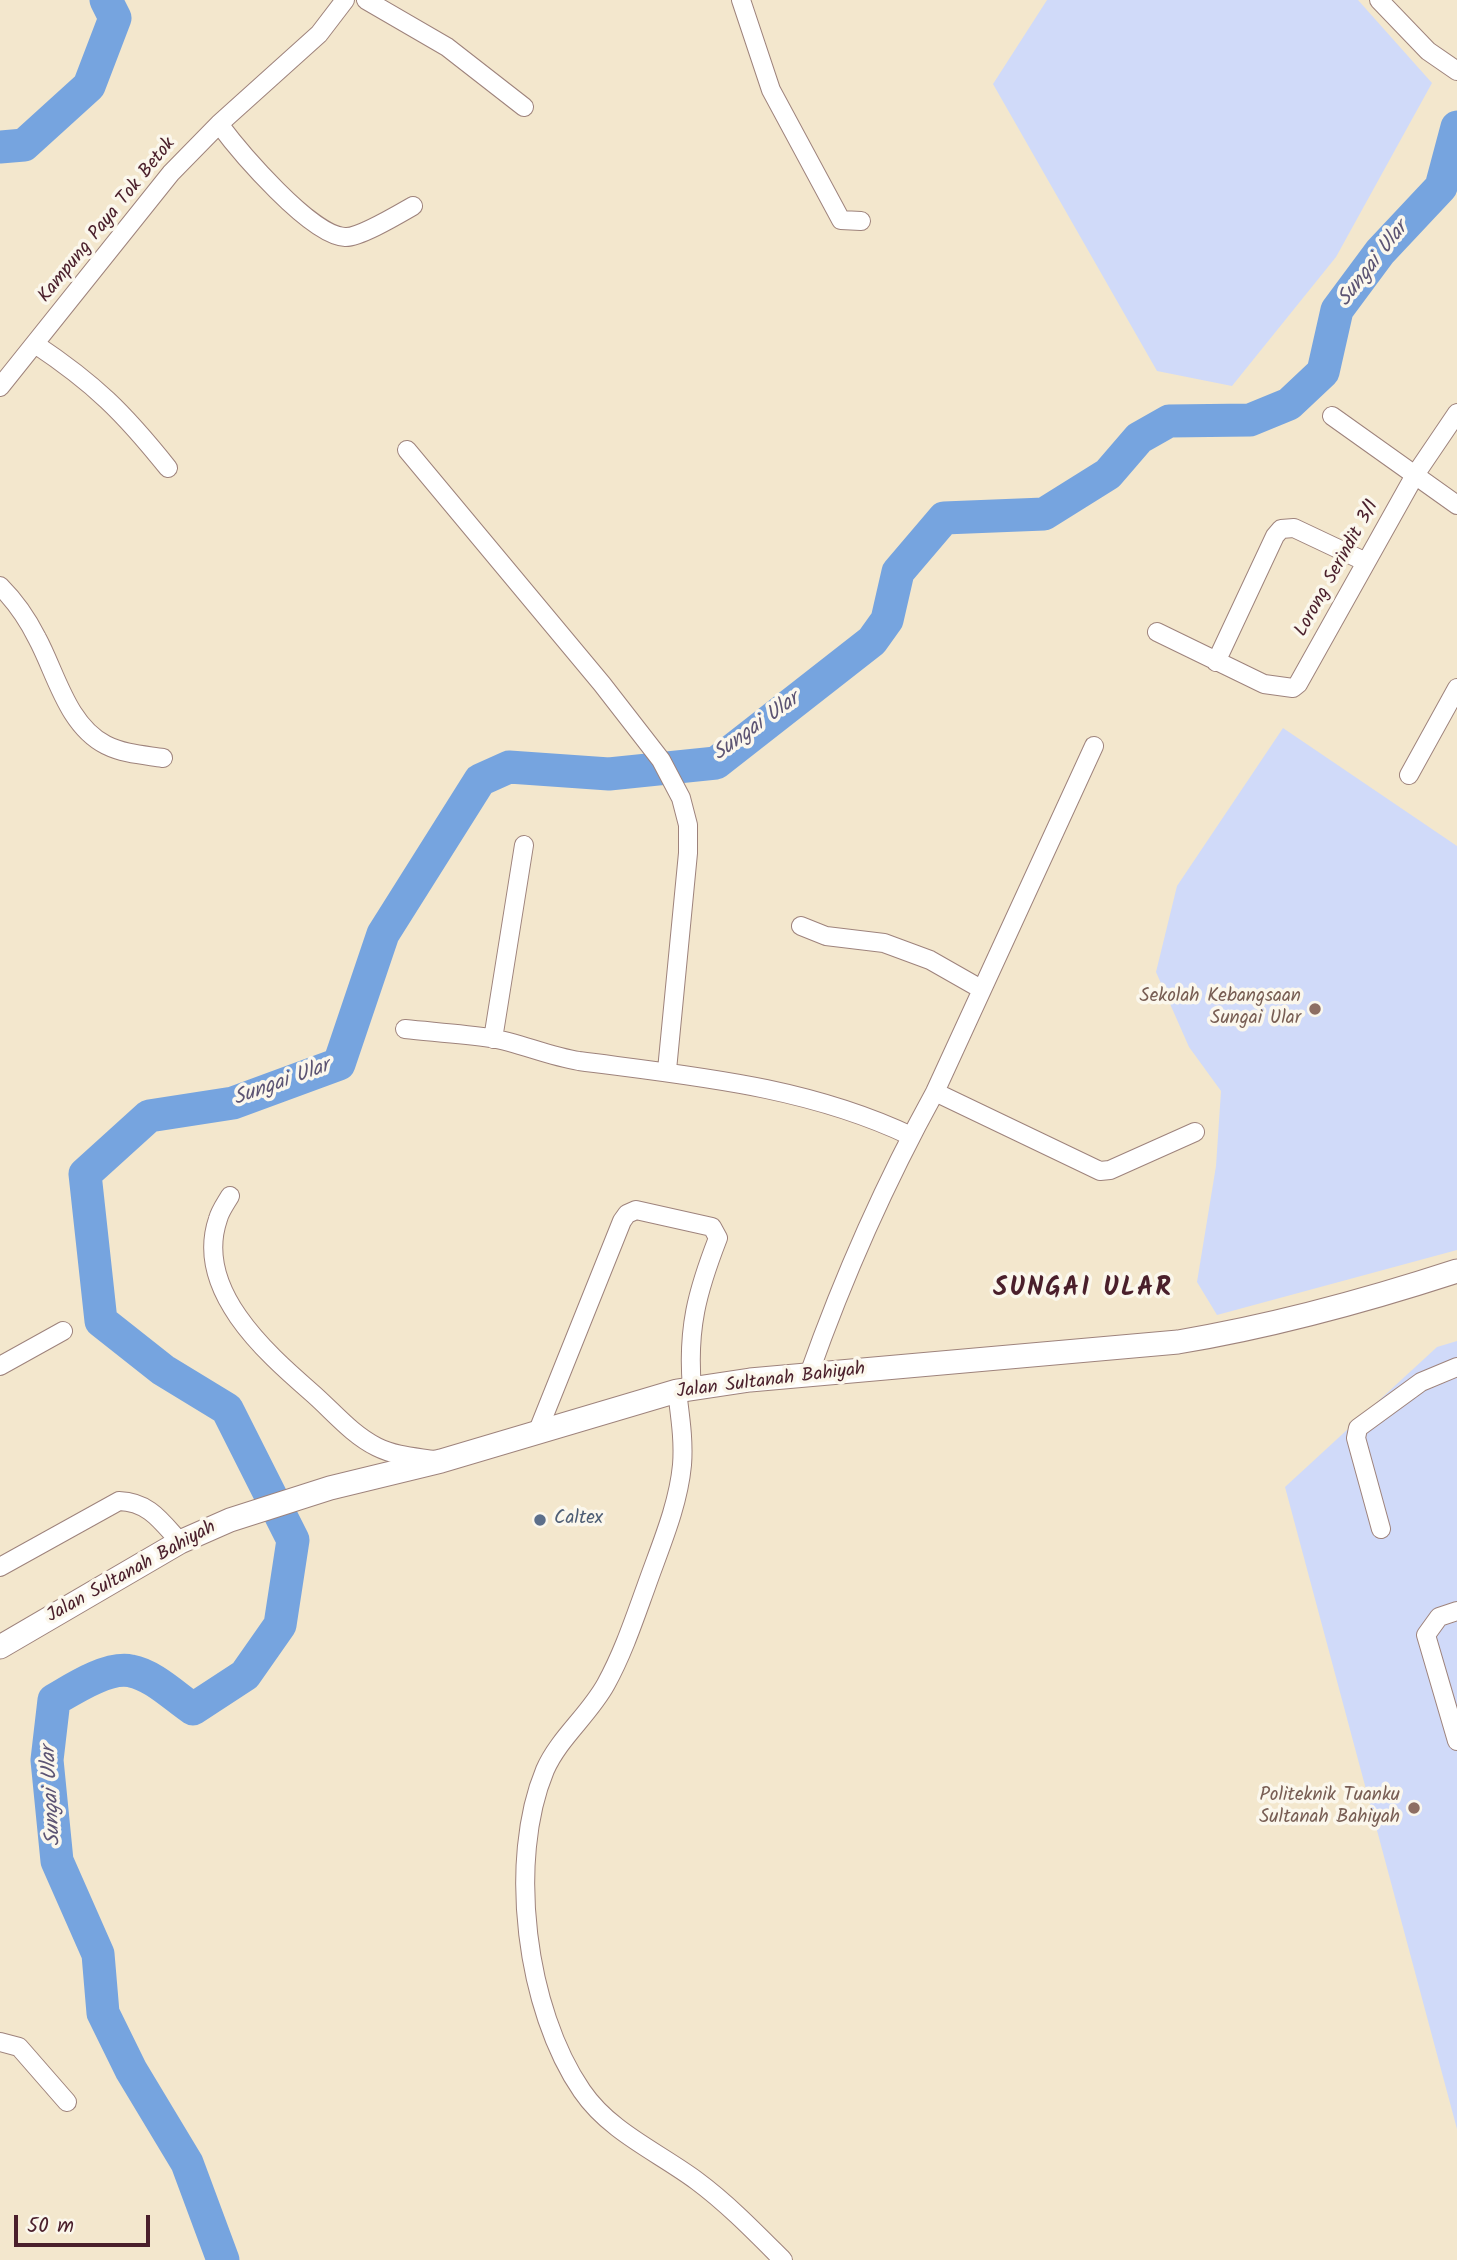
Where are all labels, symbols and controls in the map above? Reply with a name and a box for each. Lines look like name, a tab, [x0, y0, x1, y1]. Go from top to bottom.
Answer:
street label: Kampung Paya Tok Betok	[34, 134, 182, 308]
water label: Sungai Ular	[1333, 218, 1415, 312]
street label: Lorong Serindit 3/1	[1291, 497, 1385, 641]
water label: Sungai Ular	[709, 688, 805, 768]
place label: Sekolah Kebangsaan Sungai Ular	[1140, 987, 1301, 1031]
marker: Sekolah Kebangsaan Sungai Ular	[1307, 1001, 1323, 1017]
water label: Sungai Ular	[231, 1055, 333, 1113]
district label: SUNGAI ULAR	[994, 1275, 1172, 1307]
street label: Jalan Sultanah Bahiyah	[675, 1359, 867, 1405]
place label: Caltex	[554, 1509, 603, 1531]
marker: Caltex	[532, 1512, 548, 1528]
street label: Jalan Sultanah Bahiyah	[43, 1517, 221, 1629]
water label: Sungai Ular	[38, 1745, 68, 1847]
place label: Politeknik Tuanku Sultanah Bahiyah	[1259, 1786, 1400, 1830]
marker: Politeknik Tuanku Sultanah Bahiyah	[1406, 1800, 1422, 1816]
scale bar	[18, 2200, 154, 2244]
text: 50 m	[27, 2210, 74, 2243]

